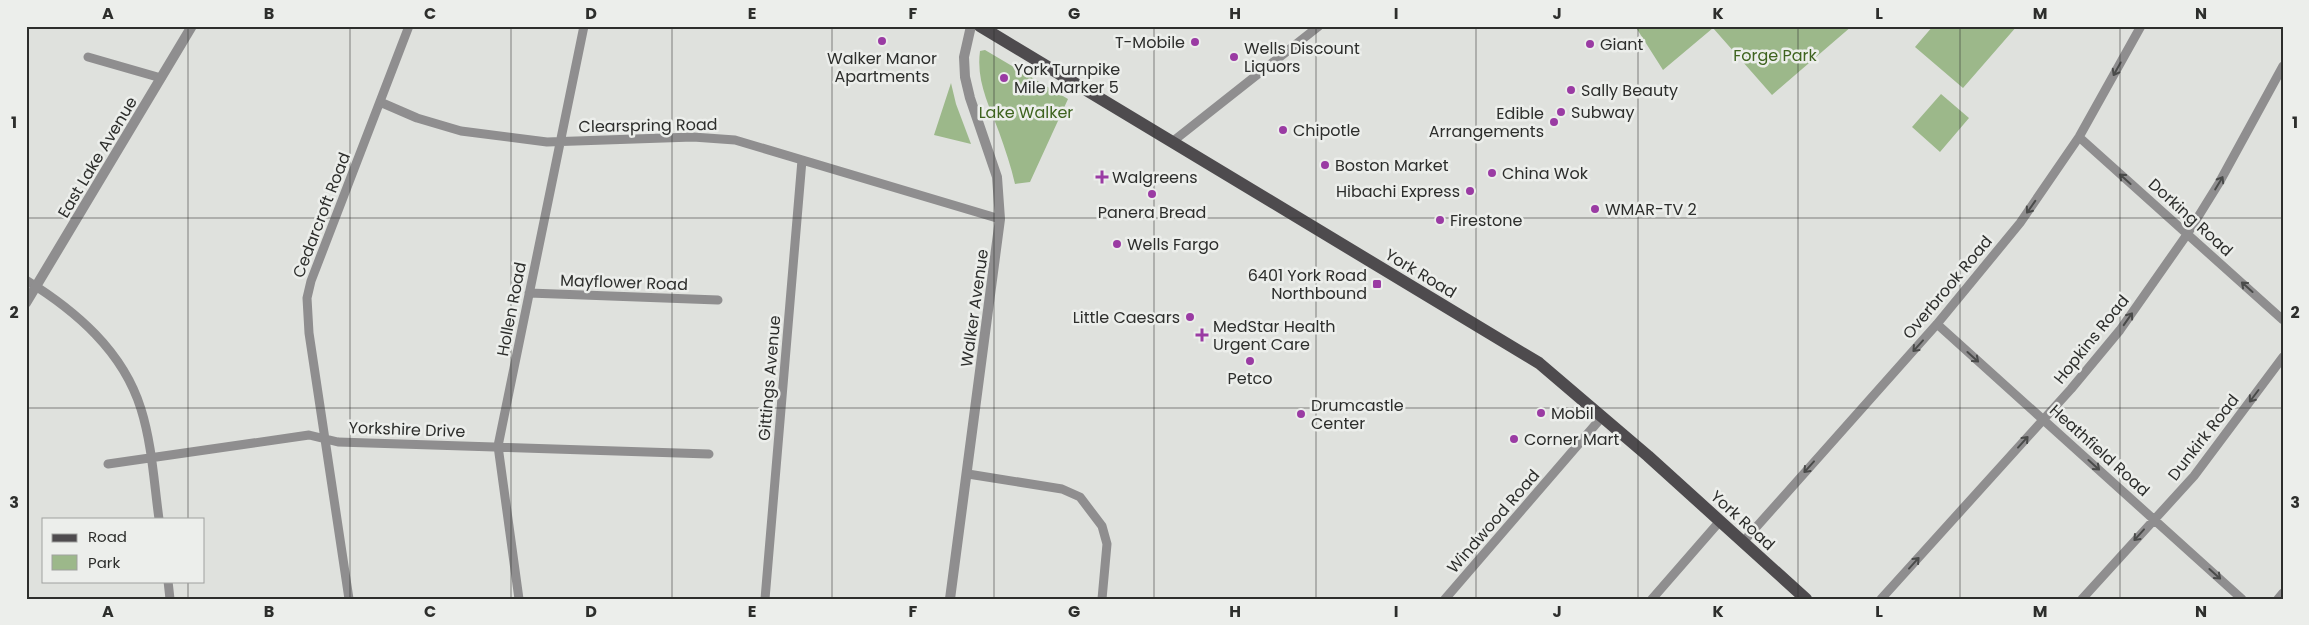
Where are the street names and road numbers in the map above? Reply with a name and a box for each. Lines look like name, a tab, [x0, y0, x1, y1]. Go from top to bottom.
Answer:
street label: East Lake Avenue	[52, 92, 143, 222]
street label: Clearspring Road	[578, 113, 718, 138]
street label: Cedarcroft Road	[287, 149, 356, 281]
street label: Dorking Road	[2143, 173, 2238, 262]
street label: Overbrook Road	[1897, 231, 1998, 344]
street label: York Road	[1381, 243, 1461, 304]
street label: Walker Avenue	[955, 248, 994, 369]
street label: Hollen Road	[491, 260, 532, 358]
street label: Mayflower Road	[560, 269, 688, 296]
street label: Hopkins Road	[2048, 290, 2135, 389]
street label: Gittings Avenue	[753, 314, 786, 442]
street label: Dunkirk Road	[2162, 389, 2244, 485]
street label: Heathfield Road	[2045, 399, 2155, 502]
street label: Yorkshire Drive	[348, 416, 466, 443]
street label: Windwood Road	[1442, 464, 1545, 578]
street label: York Road	[1705, 485, 1780, 556]

